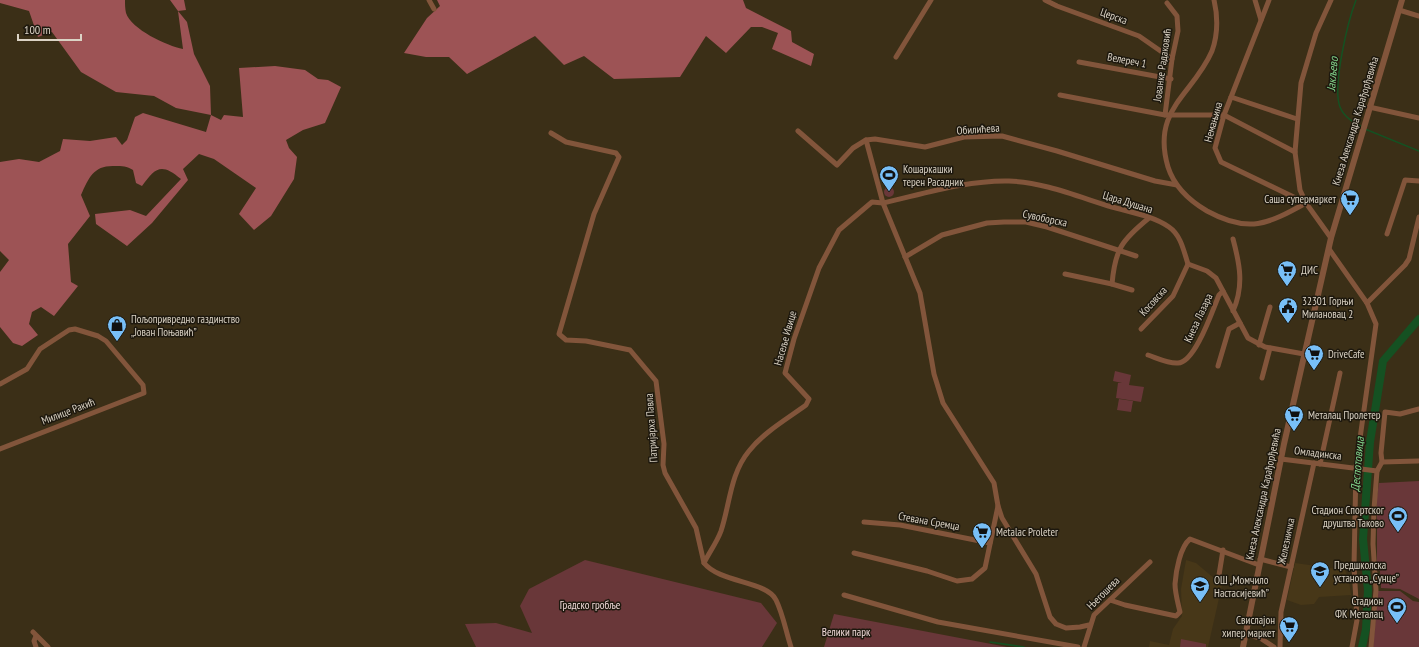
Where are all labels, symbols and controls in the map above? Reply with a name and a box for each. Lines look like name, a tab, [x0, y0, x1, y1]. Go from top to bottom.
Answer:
street label: Церска	[1099, 5, 1129, 27]
scale bar	[18, 16, 81, 42]
text: 100 m	[24, 22, 51, 37]
street label: Јованке Радаковић	[1150, 28, 1174, 103]
street label: Велереч 1	[1106, 49, 1148, 71]
water label: Јакљево	[1323, 55, 1341, 93]
street label: Кнеза Александра Карађорђевића	[1329, 55, 1381, 187]
street label: Немањина	[1201, 100, 1225, 144]
street label: Обилићева	[956, 121, 1000, 137]
place label: Кошаркашки терен Расадник	[903, 162, 964, 189]
sports icon: Кошаркашки терен Расадник	[878, 164, 900, 192]
street label: Цара Душана	[1101, 188, 1155, 216]
supermarket icon: Саша супермаркет	[1339, 188, 1361, 216]
place label: Саша супермаркет	[1264, 192, 1336, 206]
street label: Сувоборска	[1021, 206, 1069, 230]
supermarket icon: ДИС	[1276, 259, 1298, 287]
place label: ДИС	[1301, 263, 1318, 277]
street label: Косовска	[1136, 283, 1170, 319]
street label: Кнеза Лазара	[1181, 291, 1215, 345]
place label: 32301 Горњи Милановац 2	[1302, 294, 1353, 321]
public building icon: 32301 Горњи Милановац 2	[1277, 296, 1299, 324]
street label: Насеље Ивице	[771, 309, 800, 367]
place label: Пољопривредно газдинство „Јован Поњавић”	[131, 312, 240, 339]
shop icon: Пољопривредно газдинство „Јован Поњавић”	[106, 314, 128, 342]
supermarket icon: DriveCafe	[1303, 343, 1325, 371]
place label: DriveCafe	[1328, 347, 1365, 361]
street label: Патријарха Павла	[642, 393, 660, 463]
street label: Милице Ракић	[39, 394, 97, 428]
supermarket icon: Металац Пролетер	[1283, 404, 1305, 432]
place label: Металац Пролетер	[1308, 408, 1381, 422]
street label: Кнеза Александра Карађорђевића	[1242, 427, 1284, 561]
water label: Деспотовица	[1347, 435, 1367, 493]
street label: Омладинска	[1293, 443, 1343, 463]
place label: Стадион Спортског друштва Таково	[1311, 503, 1385, 530]
sports icon: Стадион Спортског друштва Таково	[1387, 505, 1409, 533]
street label: Стевана Сремца	[897, 509, 961, 533]
street label: Железничка	[1274, 517, 1298, 566]
supermarket icon: Metalac Proleter	[971, 521, 993, 549]
place label: Metalac Proleter	[996, 525, 1058, 539]
place label: Предшколска установа „Сунце”	[1334, 558, 1399, 585]
school or university icon: Предшколска установа „Сунце”	[1309, 560, 1331, 588]
place label: ОШ „Момчило Настасијевић”	[1214, 573, 1269, 600]
street label: Његошева	[1084, 574, 1122, 612]
school or university icon: ОШ „Момчило Настасијевић”	[1189, 575, 1211, 603]
place label: Стадион ФК Металац	[1335, 594, 1383, 621]
sports icon: Стадион ФК Металац	[1386, 596, 1408, 624]
park label: Градско гробље	[560, 598, 621, 612]
place label: Свислајон хипер маркет	[1222, 613, 1275, 640]
supermarket icon: Свислајон хипер маркет	[1278, 615, 1300, 643]
park label: Велики парк	[822, 625, 871, 639]

